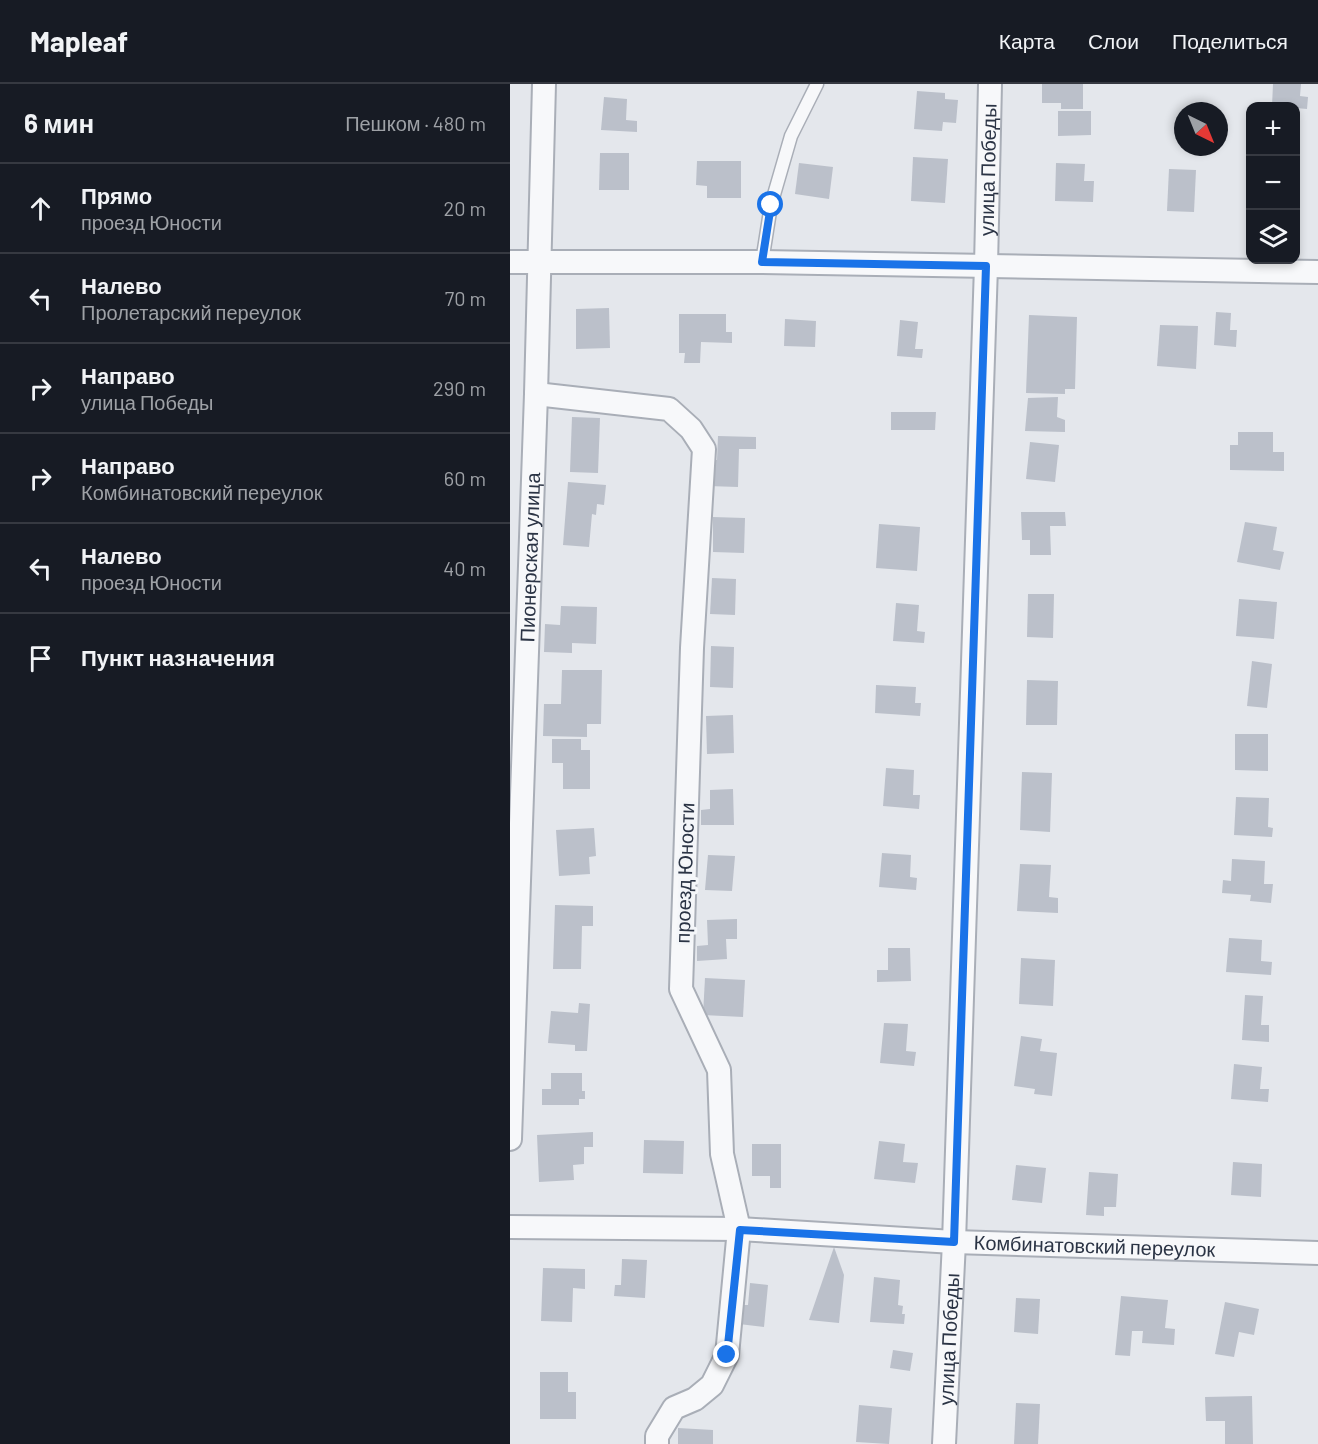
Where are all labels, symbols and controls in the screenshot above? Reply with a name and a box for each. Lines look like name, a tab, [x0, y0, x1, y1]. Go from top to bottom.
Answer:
text: Mapleaf	[30, 24, 128, 58]
text: Карта	[999, 28, 1055, 53]
text: Слои	[1088, 28, 1139, 53]
text: Поделиться	[1172, 28, 1288, 53]
north arrow	[1174, 102, 1228, 156]
map controls	[1246, 102, 1300, 264]
button: +	[1246, 102, 1300, 156]
street label: улица Победы	[974, 103, 1001, 236]
text: 6 мин	[24, 107, 94, 138]
text: Пешком · 480 m	[345, 111, 486, 135]
button: −	[1246, 156, 1300, 210]
text: Прямо	[81, 182, 152, 208]
route start	[757, 191, 783, 217]
icon: ahead	[24, 192, 57, 225]
text: 20 m	[443, 196, 486, 220]
text: проезд Юности	[81, 210, 222, 234]
button: layers	[1246, 210, 1300, 264]
text: Налево	[81, 272, 162, 298]
icon: left	[24, 282, 57, 315]
text: 70 m	[445, 286, 486, 310]
text: Пролетарский переулок	[81, 300, 301, 324]
text: Направо	[81, 362, 175, 388]
icon: right	[24, 372, 57, 405]
text: 290 m	[433, 376, 486, 400]
text: улица Победы	[81, 390, 213, 414]
text: Направо	[81, 452, 175, 478]
icon: right	[24, 462, 57, 495]
text: 60 m	[444, 466, 486, 490]
street label: Пионерская улица	[514, 471, 544, 643]
text: Комбинатовский переулок	[81, 480, 323, 504]
text: Налево	[81, 542, 162, 568]
icon: left	[24, 552, 57, 585]
text: 40 m	[443, 556, 486, 580]
text: проезд Юности	[81, 570, 222, 594]
icon: arrive	[24, 642, 57, 675]
text: Пункт назначения	[81, 644, 275, 670]
street label: проезд Юности	[670, 802, 698, 944]
street label: Комбинатовский переулок	[973, 1230, 1216, 1261]
street label: улица Победы	[933, 1272, 963, 1406]
route end	[713, 1341, 739, 1367]

